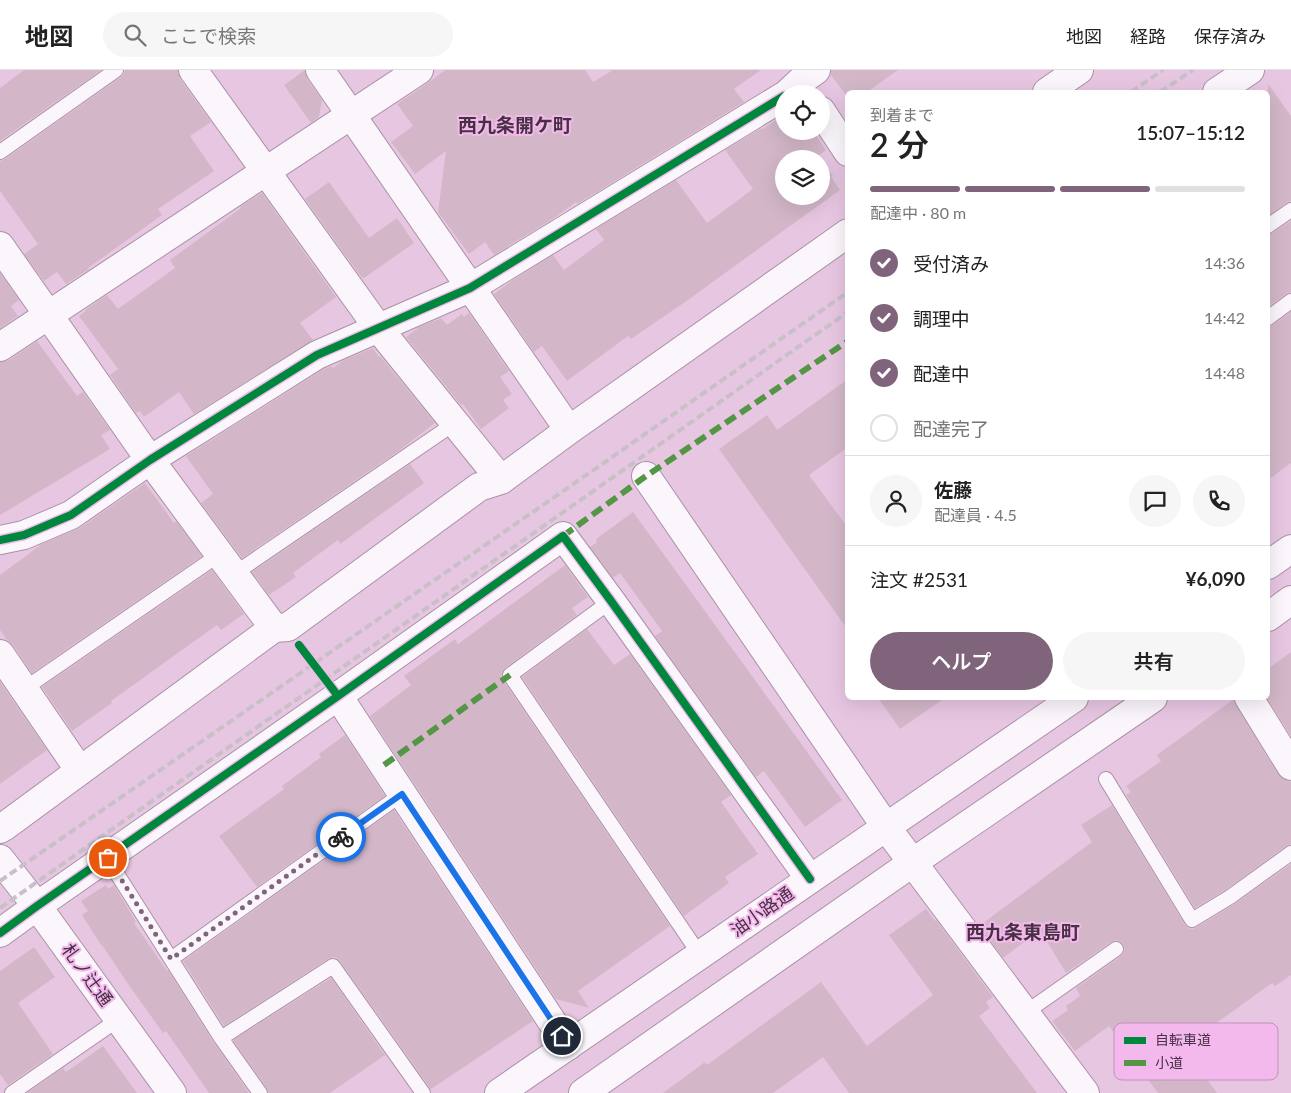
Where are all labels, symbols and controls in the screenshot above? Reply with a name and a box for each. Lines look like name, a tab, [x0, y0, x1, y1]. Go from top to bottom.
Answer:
search box	[103, 12, 453, 57]
text: 地図	[25, 21, 73, 50]
icon: search	[121, 21, 149, 49]
text: ここで検索	[161, 24, 256, 47]
text: 地図	[1066, 25, 1102, 47]
text: 経路	[1130, 25, 1166, 47]
text: 保存済み	[1194, 25, 1266, 47]
map controls	[775, 85, 830, 205]
button: locate	[775, 85, 830, 140]
text: 到着まで	[870, 105, 934, 124]
district label: 西九条開ケ町	[458, 113, 572, 136]
text: 15:07–15:12	[1136, 121, 1245, 144]
text: 2 分	[870, 125, 929, 164]
button: layers	[775, 150, 830, 205]
text: 配達中 · 80 m	[870, 203, 966, 222]
icon: check	[870, 249, 898, 277]
text: 受付済み	[913, 252, 989, 275]
text: 14:36	[1204, 253, 1245, 272]
icon: check	[870, 304, 898, 332]
text: 調理中	[913, 307, 970, 330]
text: 14:42	[1204, 308, 1245, 327]
icon: check	[870, 359, 898, 387]
text: 配達中	[913, 362, 970, 385]
text: 14:48	[1204, 363, 1245, 382]
text: 配達完了	[913, 417, 989, 440]
button: person	[870, 475, 922, 527]
button: chat	[1129, 475, 1181, 527]
button: phone	[1193, 475, 1245, 527]
text: 佐藤	[934, 478, 972, 501]
text: 配達員 · 4.5	[934, 505, 1017, 524]
text: ¥6,090	[1185, 567, 1245, 590]
text: 注文 #2531	[870, 568, 968, 591]
button: ヘルプ	[870, 632, 1053, 690]
button: 共有	[1063, 632, 1245, 690]
courier	[316, 812, 366, 862]
icon: bike	[327, 823, 355, 851]
pin	[87, 837, 129, 879]
icon: bag	[94, 844, 122, 872]
street label: 油小路通	[726, 882, 797, 941]
district label: 西九条東島町	[966, 920, 1080, 943]
street label: 札ノ辻通	[58, 939, 118, 1010]
pin	[541, 1015, 583, 1057]
icon: home	[548, 1022, 576, 1050]
legend	[1114, 1023, 1278, 1080]
text: 自転車道	[1155, 1031, 1211, 1048]
text: 小道	[1155, 1054, 1183, 1071]

